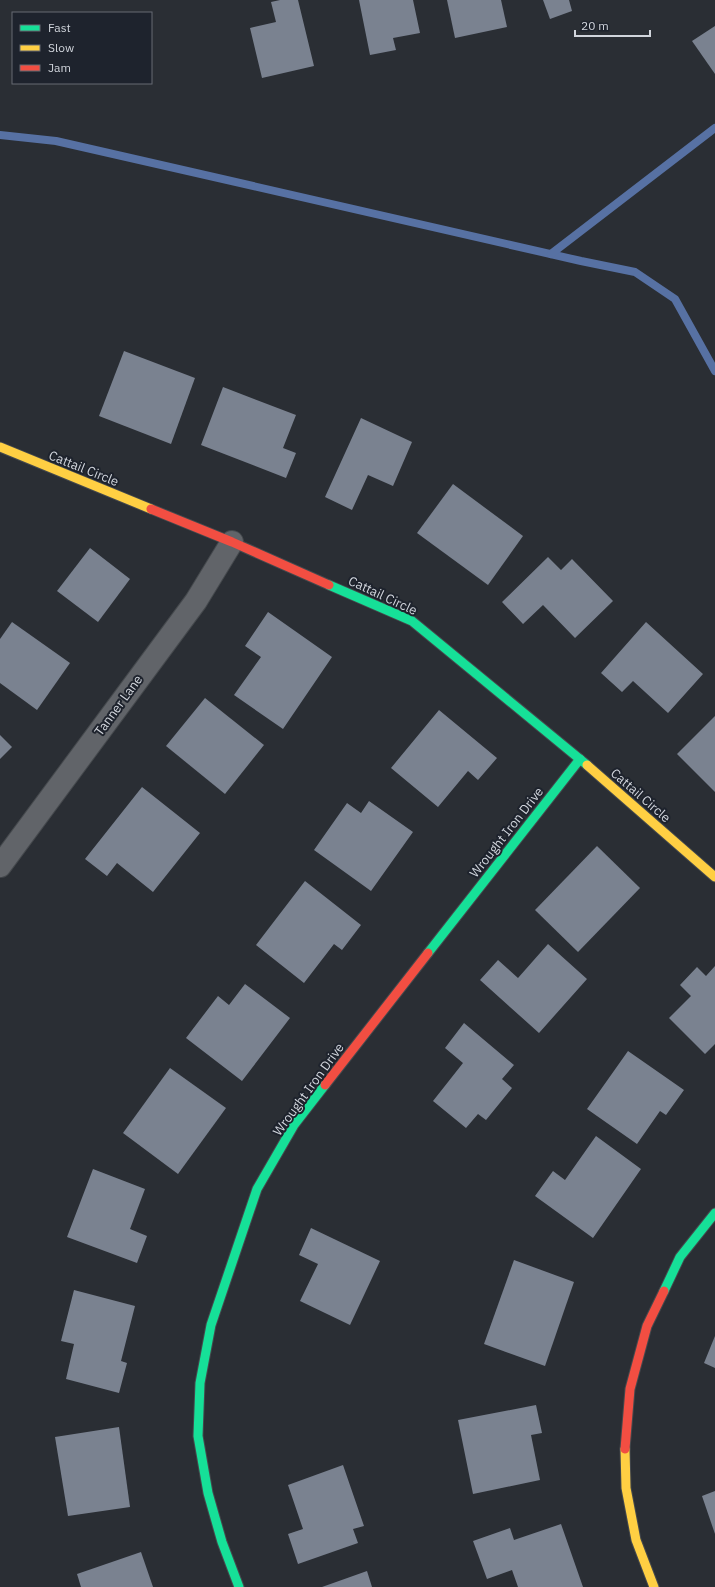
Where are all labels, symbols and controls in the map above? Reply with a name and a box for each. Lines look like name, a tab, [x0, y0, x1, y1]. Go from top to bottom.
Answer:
legend	[12, 12, 152, 84]
scale bar	[575, 12, 650, 38]
text: 20 m	[581, 18, 609, 33]
text: Fast	[48, 20, 71, 35]
text: Slow	[48, 40, 74, 55]
text: Jam	[48, 60, 71, 75]
street label: Cattail Circle	[46, 447, 121, 490]
street label: Cattail Circle	[346, 572, 420, 619]
street label: Tanner Lane	[91, 672, 146, 739]
street label: Cattail Circle	[607, 765, 674, 826]
street label: Wrought Iron Drive	[466, 784, 547, 881]
street label: Wrought Iron Drive	[269, 1040, 348, 1139]

